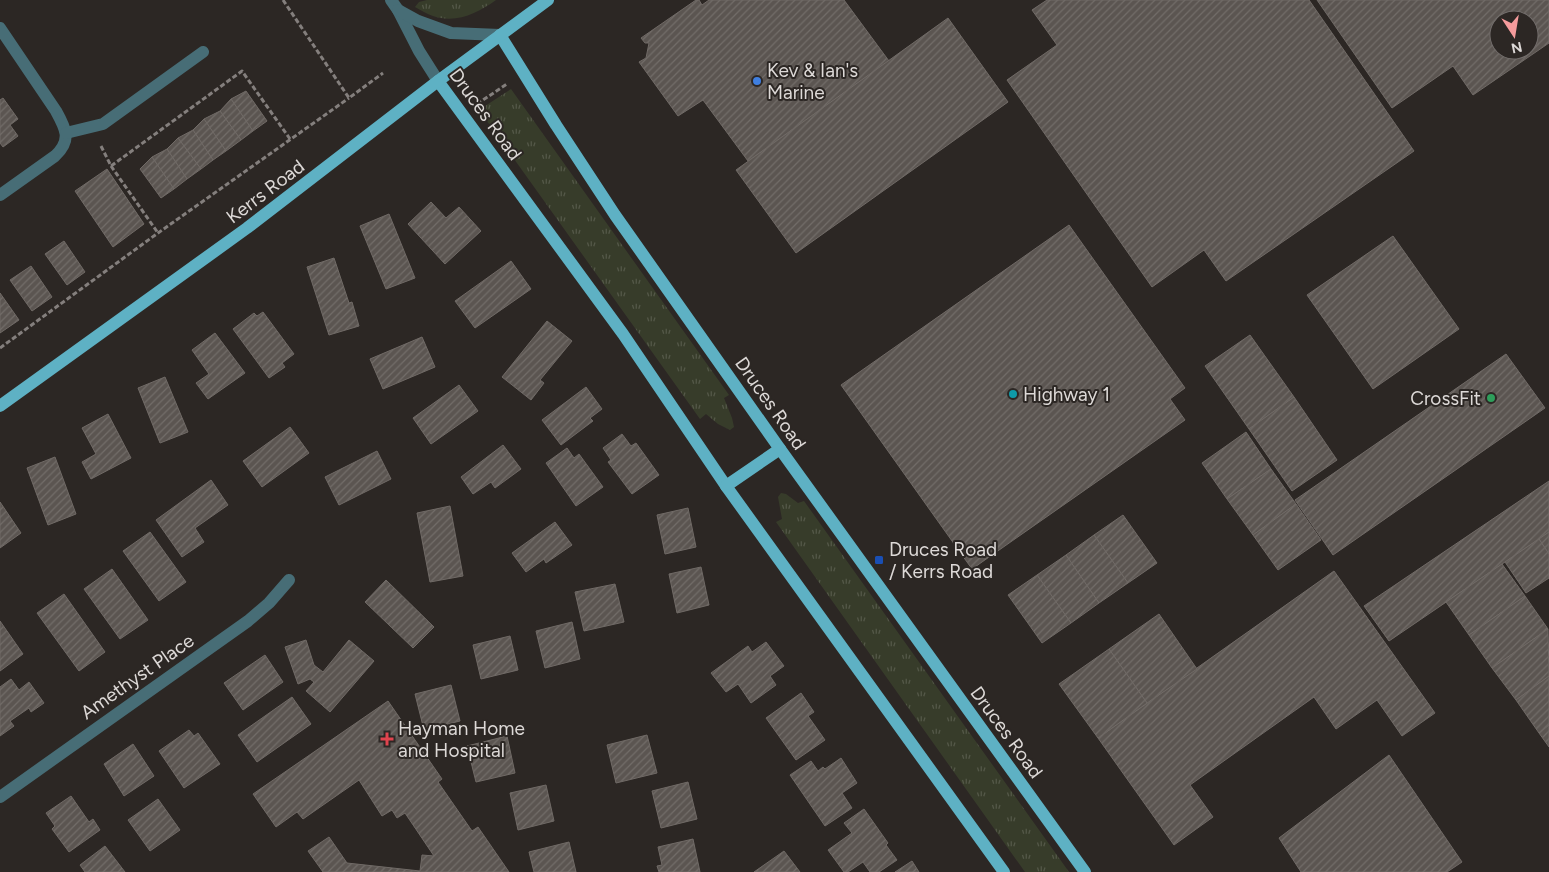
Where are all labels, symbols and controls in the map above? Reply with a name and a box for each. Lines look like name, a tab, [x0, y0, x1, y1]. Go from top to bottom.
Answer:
north arrow	[1489, 10, 1539, 60]
text: N	[1510, 38, 1524, 57]
place label: Kev & Ian's Marine	[767, 59, 858, 104]
street label: Druces Road	[445, 64, 527, 165]
marker: Kev & Ian's Marine	[751, 75, 763, 87]
street label: Kerrs Road	[222, 155, 309, 228]
street label: Druces Road	[730, 352, 811, 454]
place label: Highway 1	[1023, 383, 1110, 406]
place label: CrossFit	[1410, 387, 1481, 410]
marker: Highway 1	[1007, 388, 1019, 400]
marker: CrossFit	[1485, 392, 1497, 404]
place label: Druces Road / Kerrs Road	[889, 538, 997, 583]
marker: Druces Road / Kerrs Road	[873, 554, 885, 566]
street label: Amethyst Place	[76, 629, 198, 724]
street label: Druces Road	[966, 682, 1048, 783]
place label: Hayman Home and Hospital	[398, 717, 525, 762]
marker: Hayman Home and Hospital	[380, 732, 394, 746]

